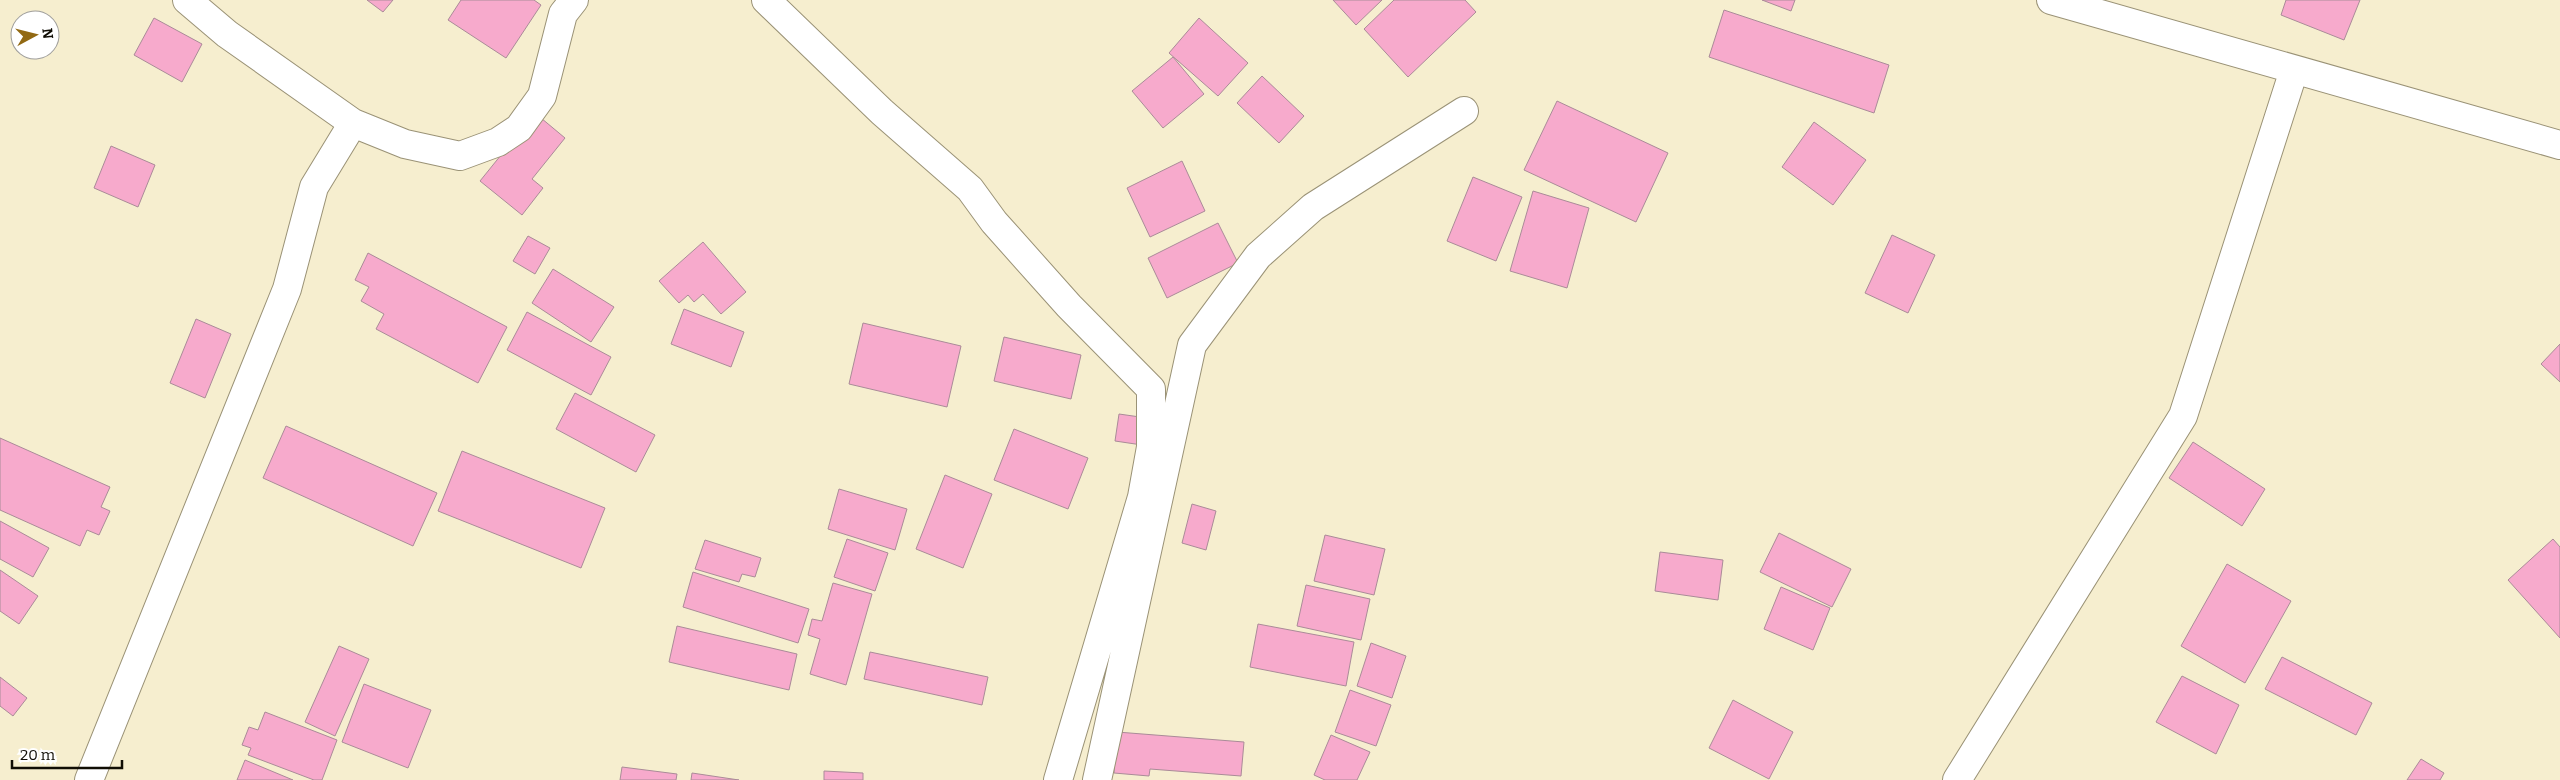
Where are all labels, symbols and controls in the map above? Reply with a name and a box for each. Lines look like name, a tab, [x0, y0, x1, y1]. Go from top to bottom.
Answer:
north arrow	[10, 10, 60, 60]
text: N	[38, 27, 57, 40]
scale bar	[12, 738, 122, 770]
text: 20 m	[20, 746, 56, 764]

